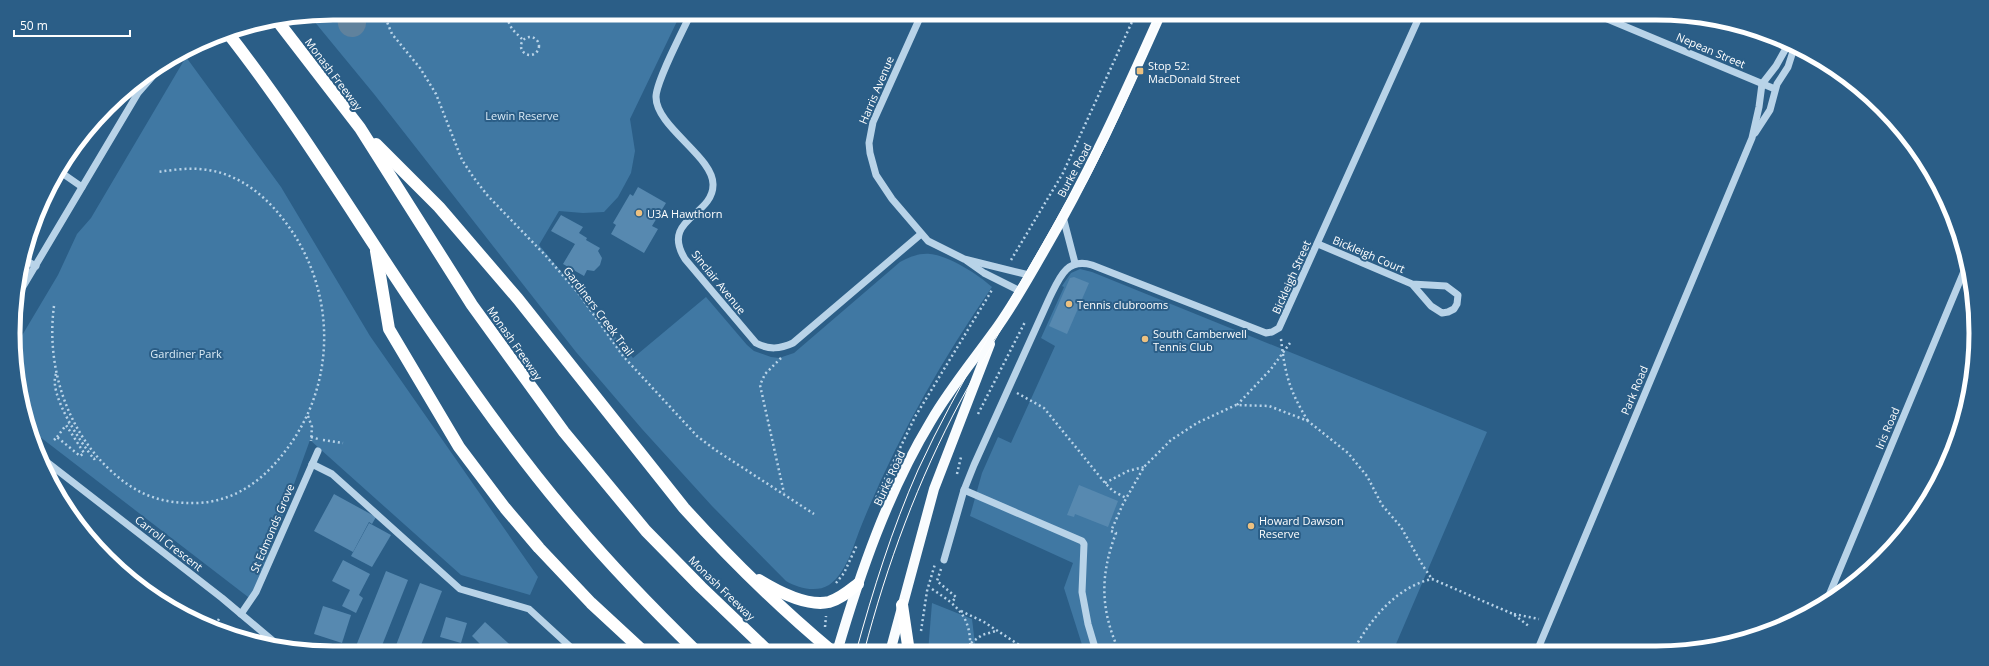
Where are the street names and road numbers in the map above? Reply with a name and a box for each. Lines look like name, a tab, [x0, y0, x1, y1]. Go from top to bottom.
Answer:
street label: Nepean Street	[1674, 29, 1748, 71]
street label: Monash Freeway	[302, 35, 366, 114]
street label: Harris Avenue	[855, 54, 897, 126]
street label: Burke Road	[1053, 140, 1095, 200]
street label: Bickleigh Court	[1331, 232, 1407, 276]
street label: Bickleigh Street	[1268, 238, 1314, 316]
street label: Sinclair Avenue	[689, 247, 749, 317]
street label: Gardiners Creek Trail	[560, 263, 638, 359]
street label: Monash Freeway	[484, 303, 546, 383]
street label: Park Road	[1617, 363, 1651, 417]
street label: Iris Road	[1871, 404, 1903, 452]
street label: Burke Road	[870, 448, 908, 508]
street label: St Edmonds Grove	[247, 481, 297, 575]
street label: Carroll Crescent	[132, 512, 206, 574]
street label: Monash Freeway	[686, 552, 759, 624]

